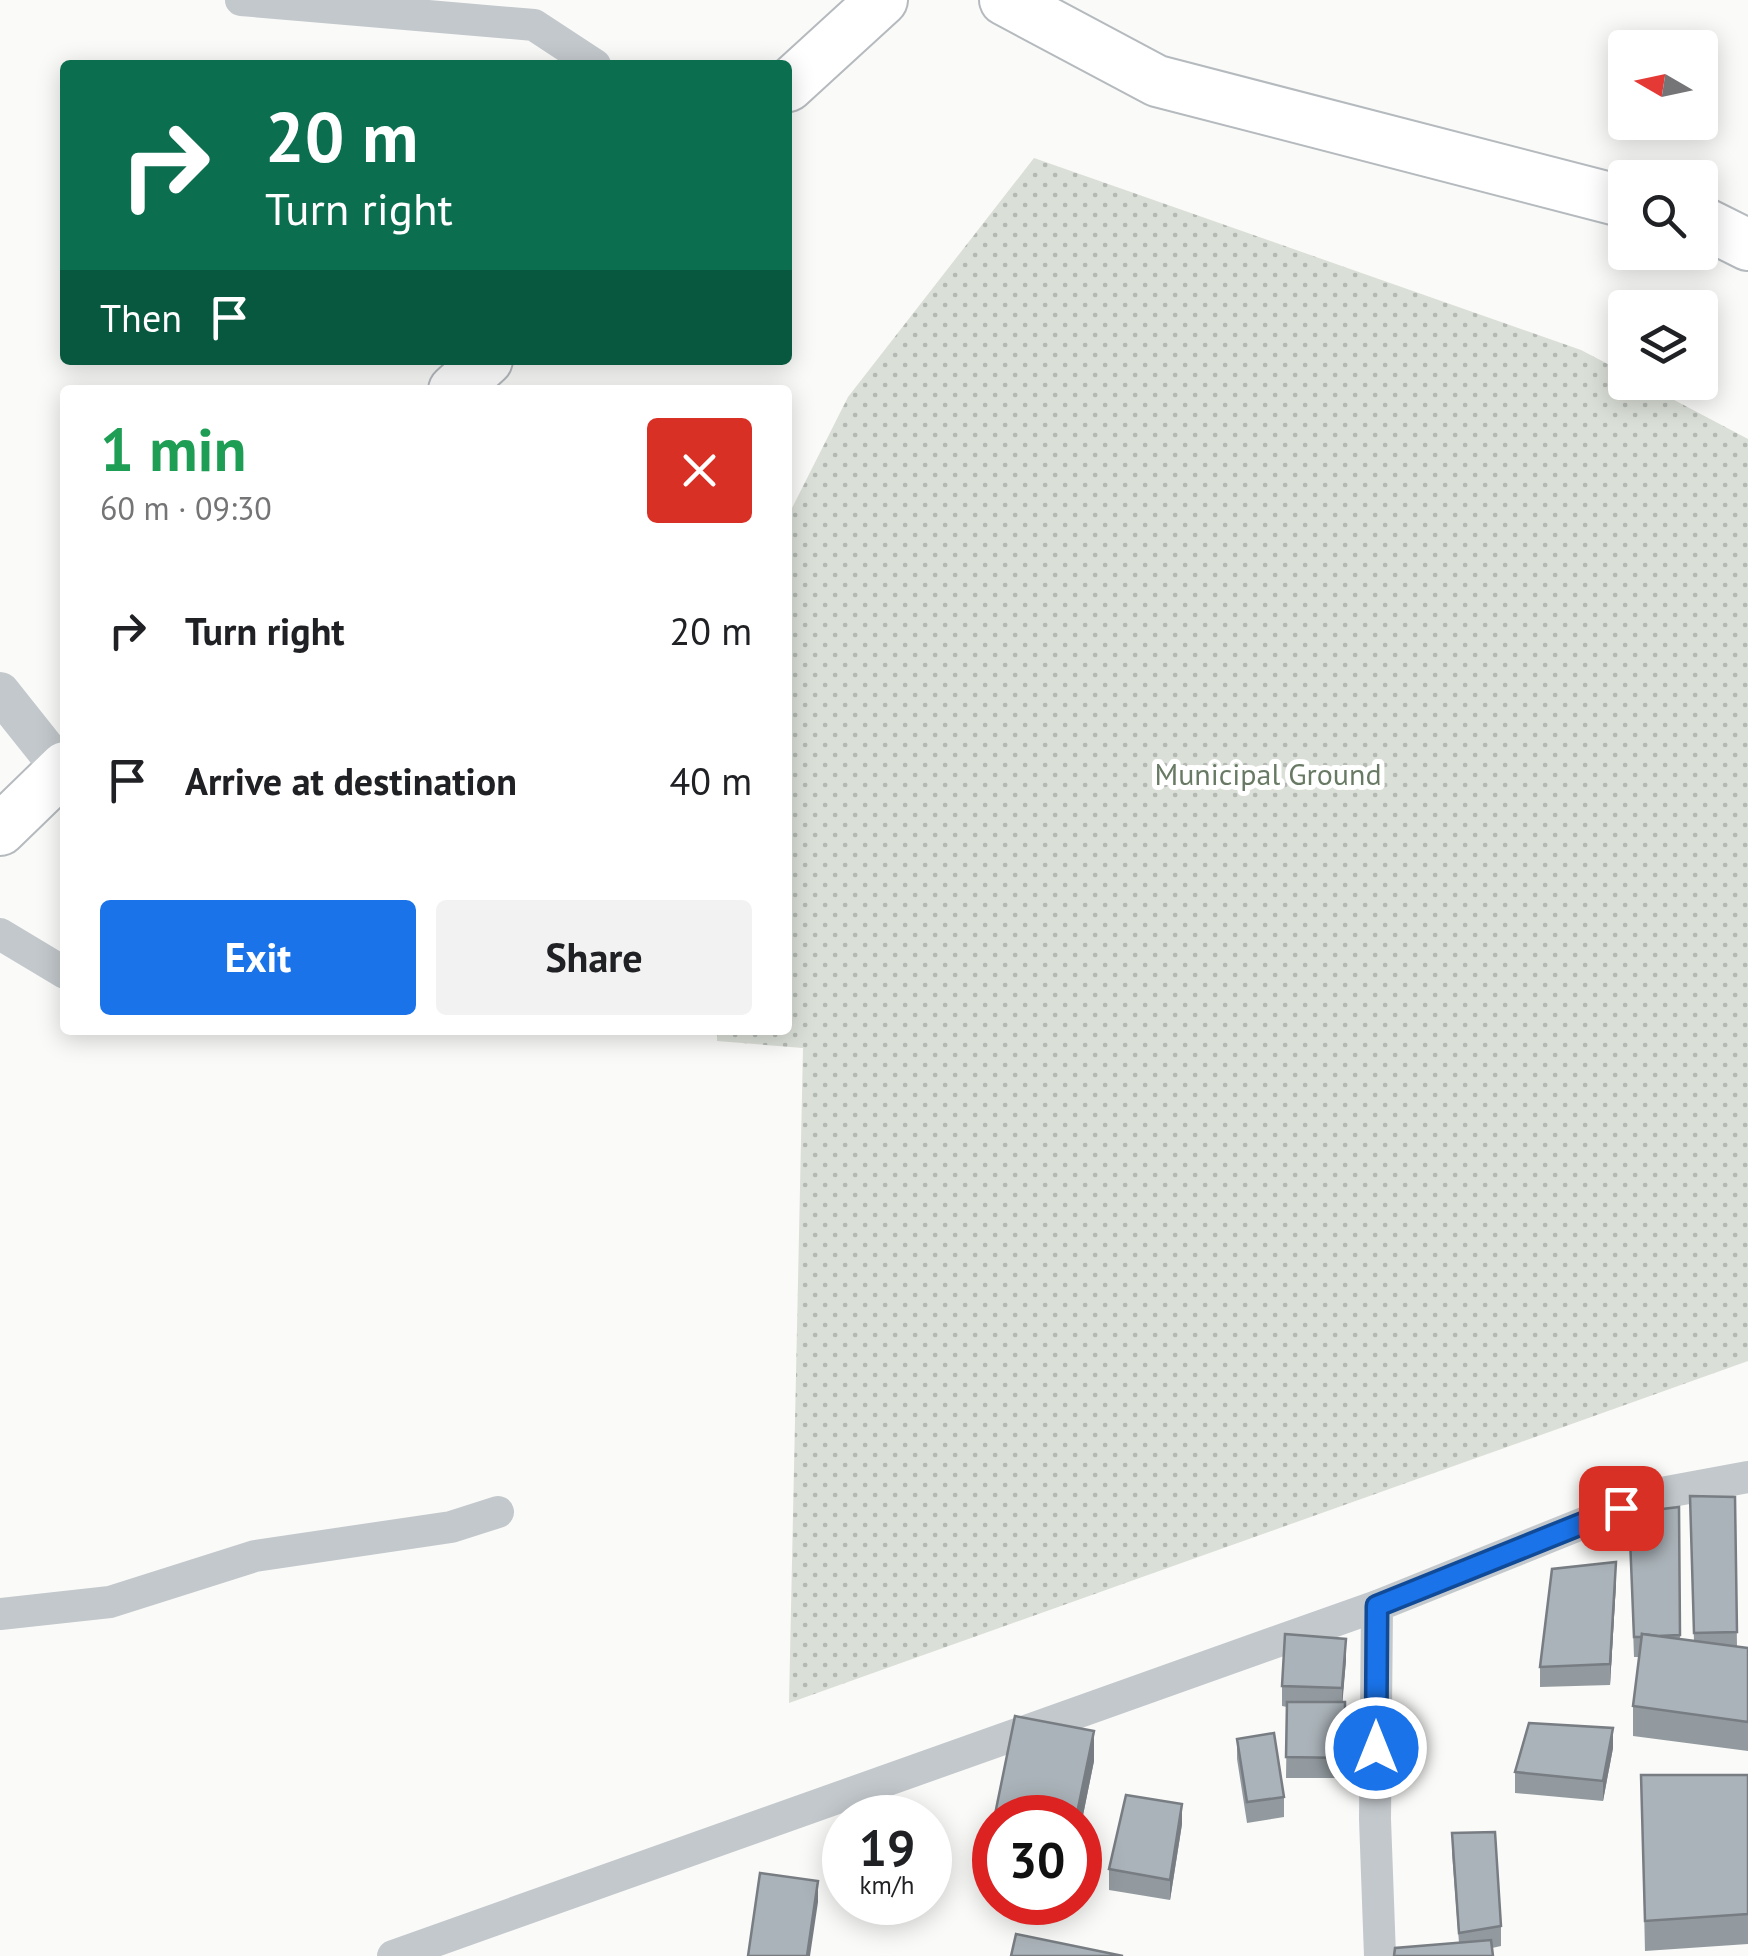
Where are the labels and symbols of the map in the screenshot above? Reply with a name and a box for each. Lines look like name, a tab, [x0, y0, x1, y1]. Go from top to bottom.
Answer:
north arrow	[1608, 30, 1718, 140]
park label: Municipal Ground	[1154, 754, 1382, 793]
pin	[1579, 1466, 1664, 1551]
position arrow	[1324, 1696, 1428, 1800]
speed limit sign: 30	[972, 1795, 1102, 1925]

